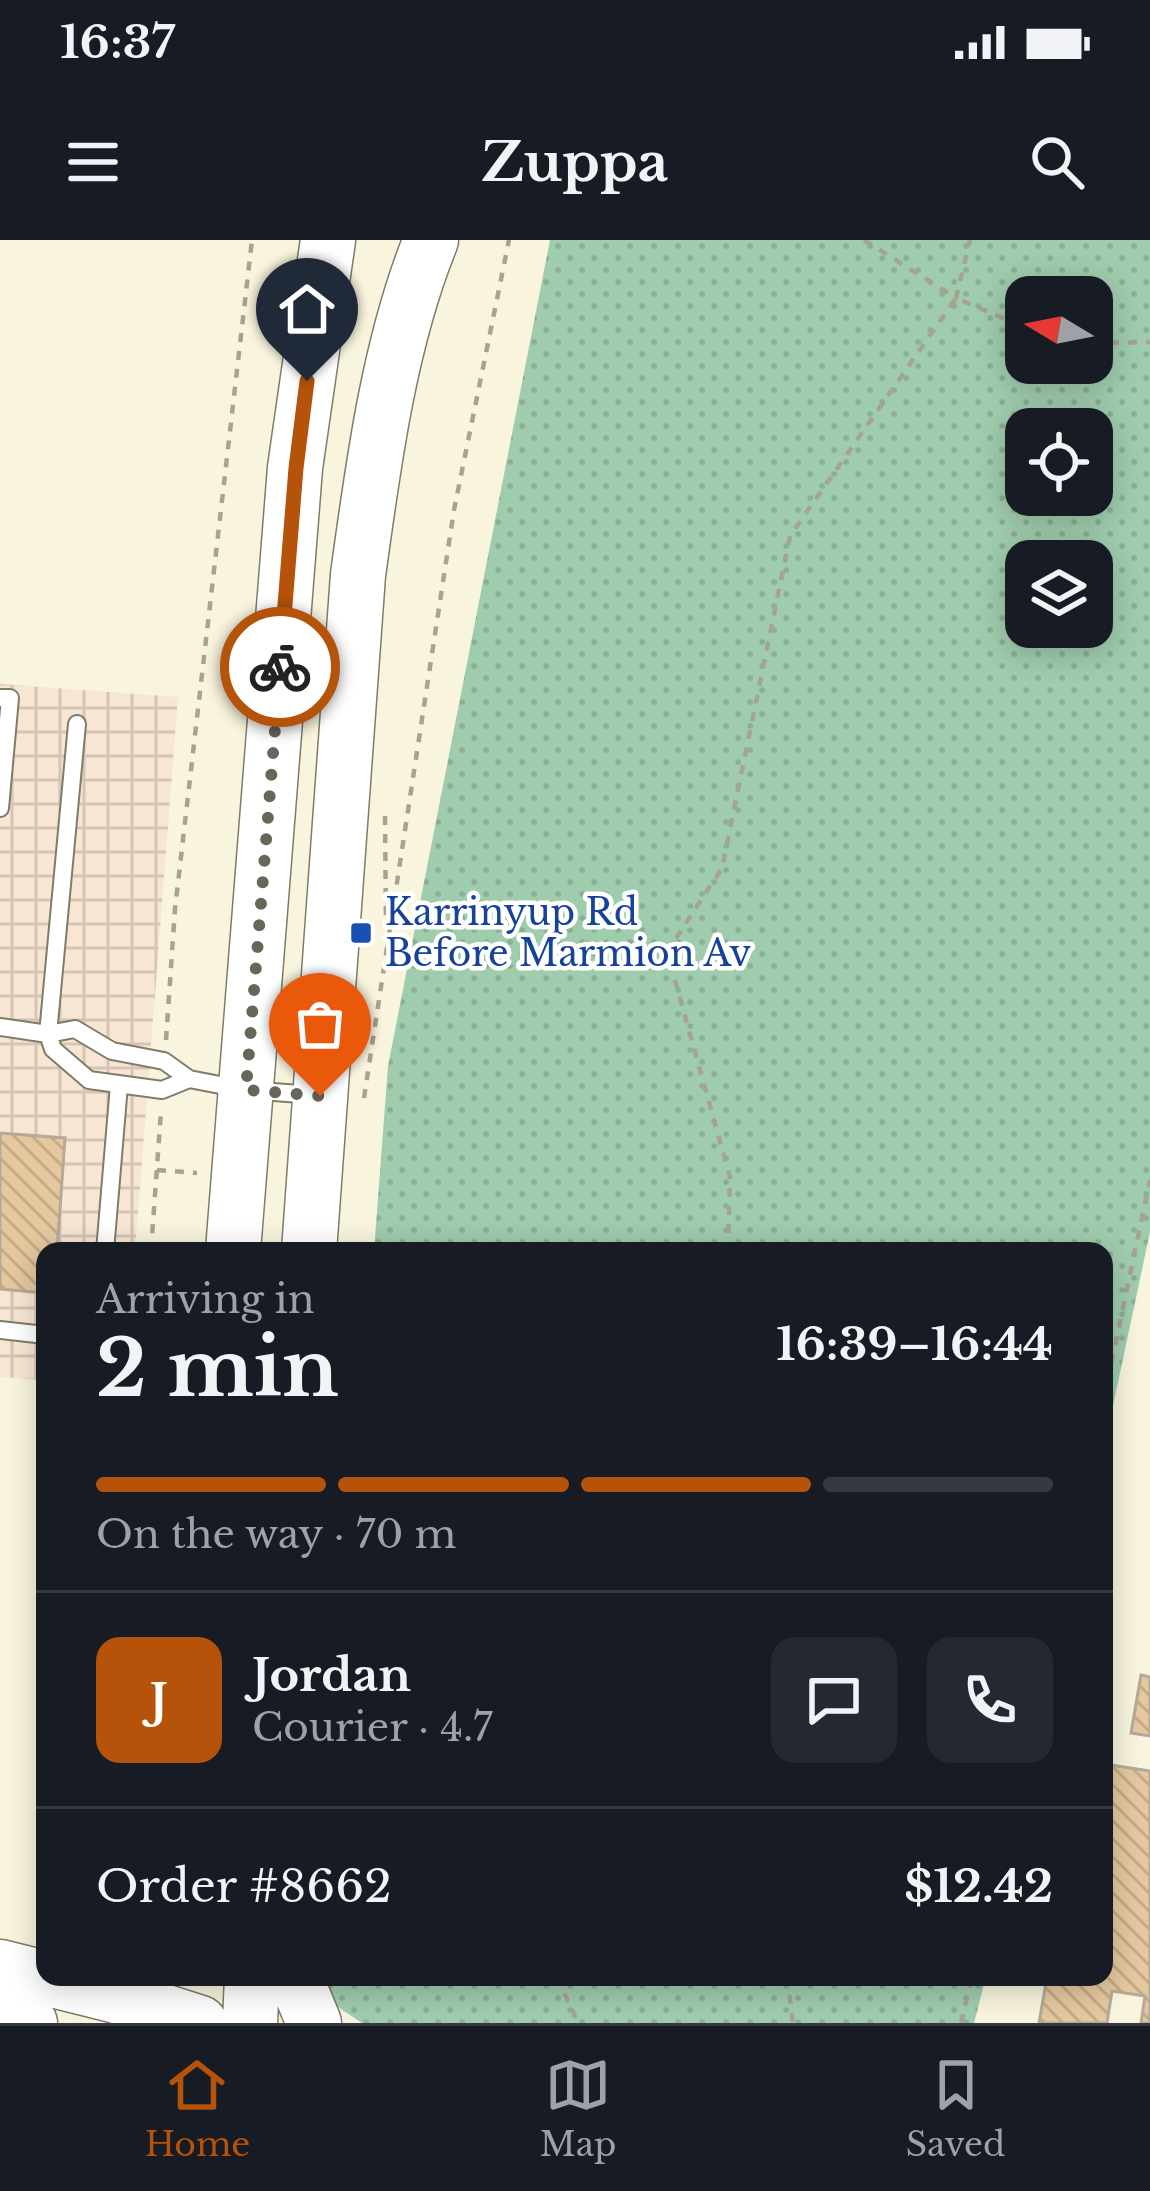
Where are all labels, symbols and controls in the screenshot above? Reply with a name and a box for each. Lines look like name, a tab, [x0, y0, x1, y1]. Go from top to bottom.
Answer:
text: 16:37	[60, 14, 175, 70]
icon: menu	[60, 129, 126, 195]
text: Zuppa	[481, 129, 669, 196]
icon: search	[1024, 129, 1090, 195]
pin	[256, 258, 358, 381]
icon: home	[274, 276, 340, 342]
north arrow	[1005, 276, 1113, 384]
map controls	[1005, 276, 1113, 648]
button: locate	[1005, 408, 1113, 516]
button: layers	[1005, 540, 1113, 648]
courier	[220, 607, 340, 727]
icon: bike	[247, 634, 313, 700]
place label: Karrinyup Rd Before Marmion Av	[385, 890, 751, 976]
marker: Karrinyup Rd Before Marmion Av	[348, 920, 374, 946]
pin	[269, 973, 371, 1096]
icon: bag	[287, 991, 353, 1057]
text: Arriving in	[96, 1275, 315, 1324]
text: 16:39–16:44	[776, 1316, 1053, 1372]
text: 2 min	[96, 1320, 339, 1417]
text: On the way · 70 m	[96, 1510, 456, 1559]
button: chat	[771, 1637, 897, 1763]
button: phone	[927, 1637, 1053, 1763]
text: Jordan	[252, 1647, 411, 1703]
text: J	[150, 1672, 168, 1728]
text: Courier · 4.7	[252, 1703, 493, 1752]
text: Order #8662	[96, 1858, 392, 1914]
text: $12.42	[904, 1858, 1053, 1914]
tab: Home	[145, 2052, 250, 2165]
tab: Map	[540, 2052, 616, 2165]
tab: Saved	[906, 2052, 1005, 2165]

